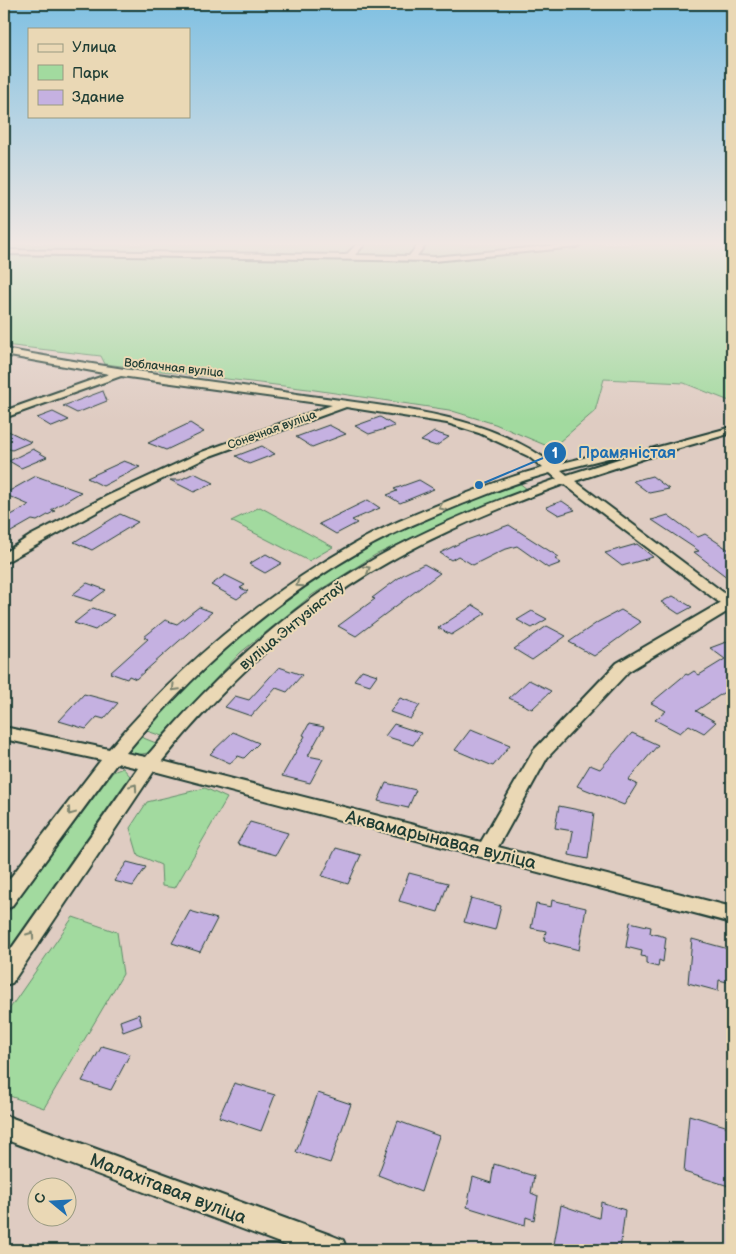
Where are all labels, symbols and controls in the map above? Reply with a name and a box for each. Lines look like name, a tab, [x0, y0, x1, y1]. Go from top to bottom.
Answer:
legend	[28, 28, 190, 118]
text: Улица	[72, 38, 117, 57]
text: Парк	[72, 64, 109, 83]
text: Здание	[72, 88, 124, 107]
street label: Воблачная вуліца	[123, 355, 225, 381]
street label: Сонечная вуліца	[225, 407, 319, 453]
callout: Прамяністая	[543, 437, 686, 468]
text: 1	[552, 444, 558, 463]
text: Прамяністая	[578, 444, 676, 463]
one-way arrow	[438, 501, 447, 512]
one-way arrow	[362, 565, 371, 575]
street label: вуліца Энтузіястаў	[235, 578, 349, 674]
one-way arrow	[296, 578, 305, 587]
one-way arrow	[172, 682, 181, 691]
one-way arrow	[128, 784, 137, 793]
one-way arrow	[68, 806, 77, 816]
street label: Аквамарынавая вуліца	[343, 806, 539, 874]
one-way arrow	[25, 932, 34, 941]
street label: Малахітавая вуліца	[87, 1149, 250, 1229]
north arrow	[28, 1176, 78, 1226]
text: С	[31, 1191, 50, 1205]

